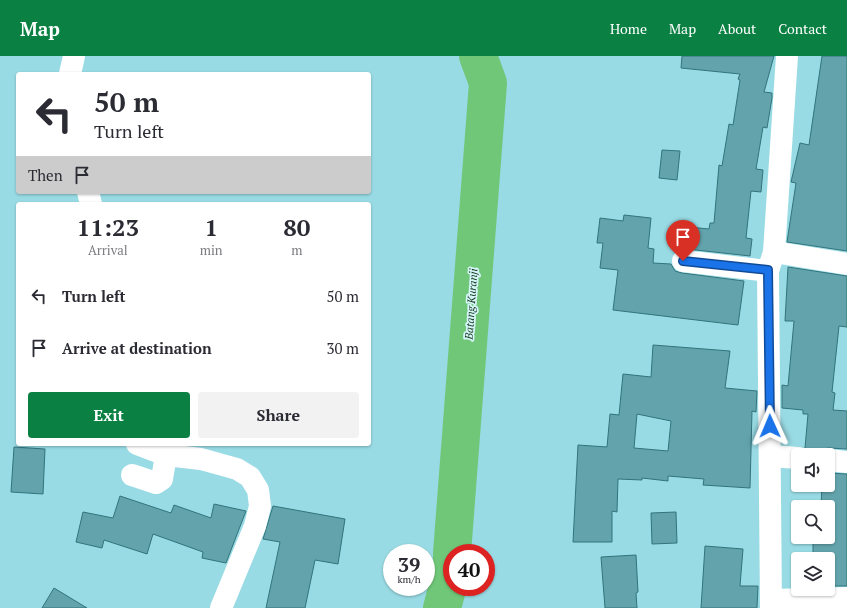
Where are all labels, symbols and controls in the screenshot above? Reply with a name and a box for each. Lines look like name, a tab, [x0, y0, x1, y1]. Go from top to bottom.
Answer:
text: Map	[20, 16, 60, 41]
text: Home	[610, 19, 647, 38]
text: Map	[669, 19, 696, 38]
text: About	[718, 19, 756, 38]
text: Contact	[778, 19, 827, 38]
text: 50 m	[94, 83, 159, 120]
icon: left	[28, 88, 80, 140]
text: Turn left	[94, 119, 164, 143]
icon: arrive	[71, 164, 93, 186]
text: Then	[28, 165, 63, 185]
text: 11:23	[77, 211, 139, 243]
text: 1	[204, 211, 218, 243]
text: 80	[283, 211, 310, 243]
pin	[666, 220, 700, 261]
icon: arrive	[672, 226, 694, 248]
text: Arrival	[88, 241, 128, 259]
text: min	[200, 241, 223, 259]
text: m	[291, 241, 302, 259]
water label: Batang Kuranji	[461, 268, 480, 341]
icon: left	[28, 285, 50, 307]
text: Turn left	[62, 286, 126, 306]
text: 50 m	[326, 286, 359, 306]
icon: arrive	[28, 337, 50, 359]
text: Arrive at destination	[62, 338, 212, 358]
text: 30 m	[326, 338, 359, 358]
button: Exit	[28, 392, 190, 438]
button: Share	[198, 392, 359, 438]
position arrow	[749, 405, 791, 447]
map controls	[791, 448, 835, 596]
button: sound	[791, 448, 835, 492]
button: search	[791, 500, 835, 544]
speed limit sign: 40	[443, 544, 495, 596]
text: 39	[398, 551, 420, 578]
button: layers	[791, 552, 835, 596]
text: km/h	[397, 573, 421, 586]

